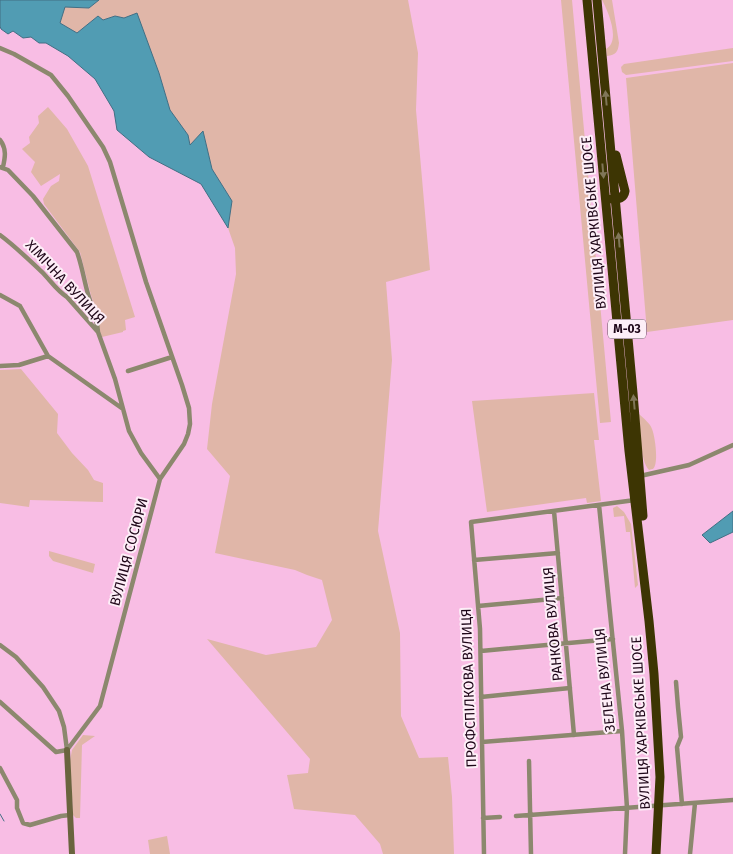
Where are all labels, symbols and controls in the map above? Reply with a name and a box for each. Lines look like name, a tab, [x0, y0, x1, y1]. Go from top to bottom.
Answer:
one-way arrow	[602, 90, 610, 106]
street label: ВУЛИЦЯ ХАРКІВСЬКЕ ШОСЕ	[578, 136, 610, 310]
one-way arrow	[599, 163, 607, 179]
one-way arrow	[615, 232, 623, 248]
street label: ХІМІЧНА ВУЛИЦЯ	[22, 237, 108, 327]
road number: М-03	[608, 320, 646, 338]
one-way arrow	[630, 393, 638, 409]
street label: ВУЛИЦЯ СОСЮРИ	[106, 496, 152, 608]
street label: РАНКОВА ВУЛИЦЯ	[540, 566, 566, 682]
street label: ПРОФСПІЛКОВА ВУЛИЦЯ	[458, 608, 480, 768]
street label: ЗЕЛЕНА ВУЛИЦЯ	[591, 627, 619, 733]
street label: ВУЛИЦЯ ХАРКІВСЬКЕ ШОСЕ	[628, 636, 654, 810]

